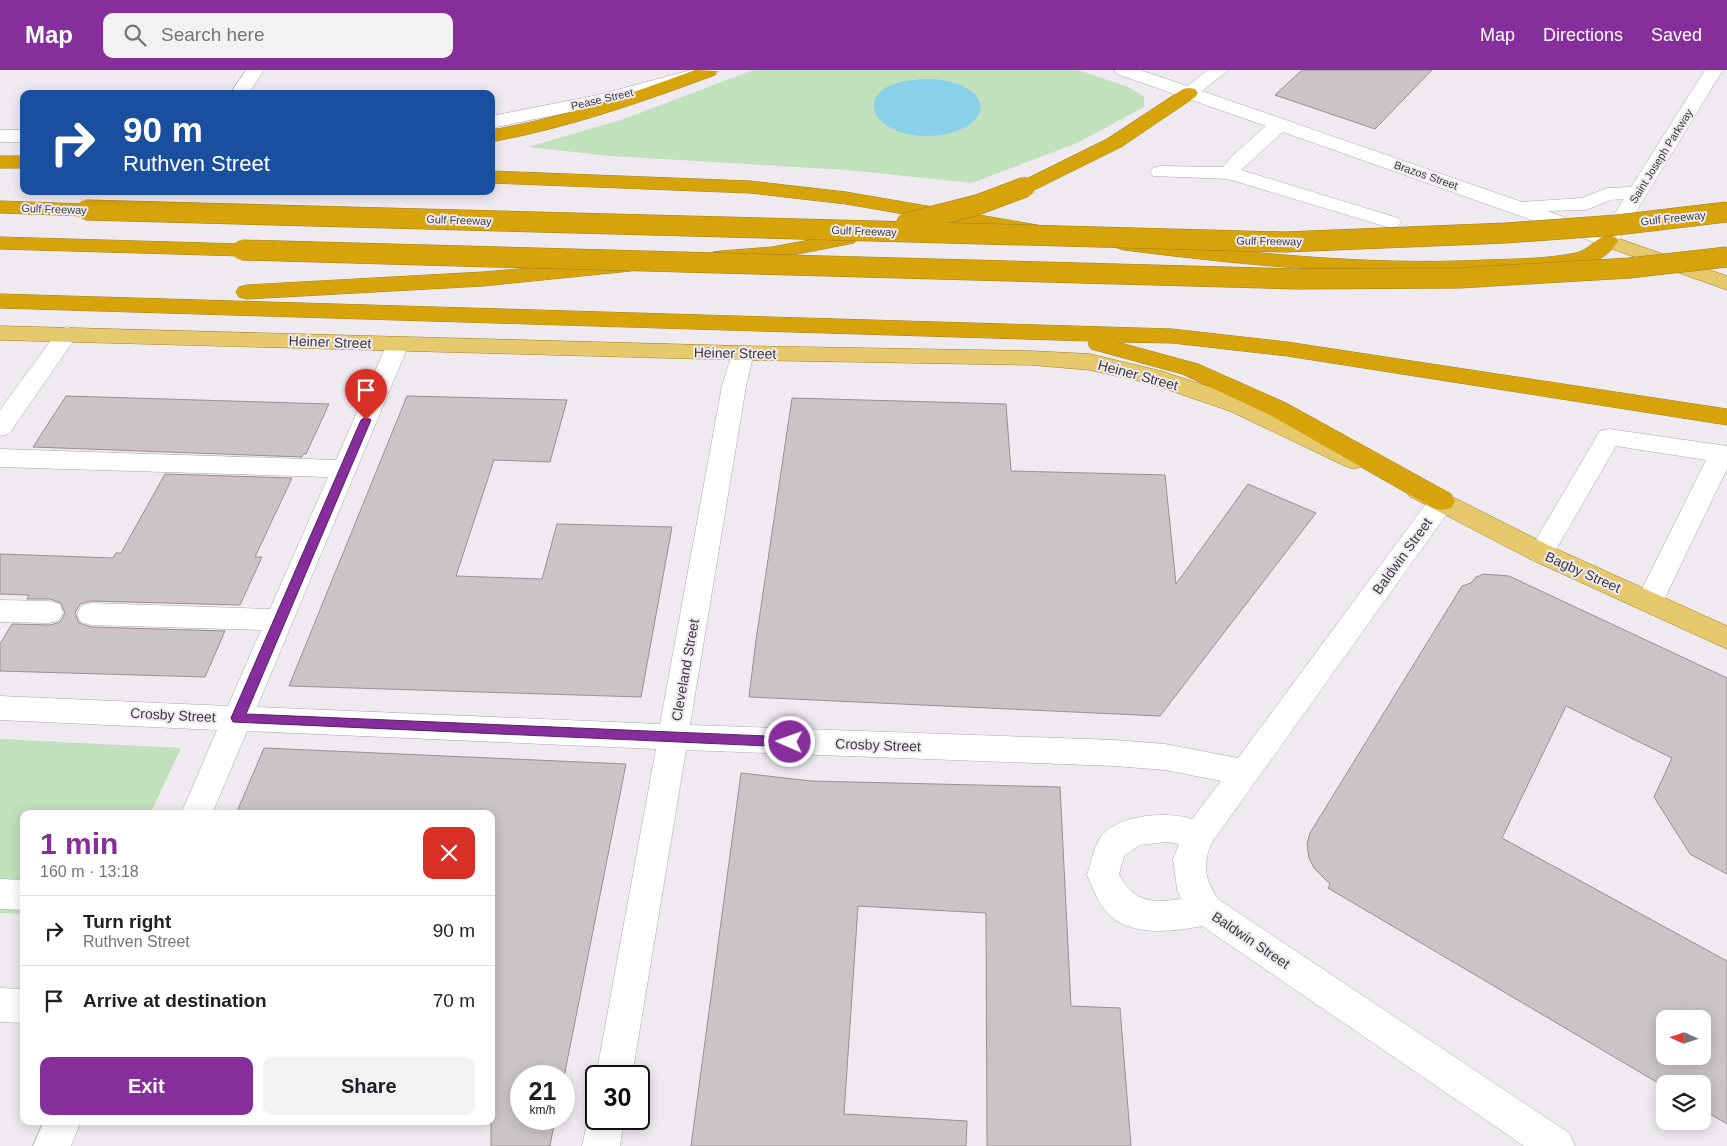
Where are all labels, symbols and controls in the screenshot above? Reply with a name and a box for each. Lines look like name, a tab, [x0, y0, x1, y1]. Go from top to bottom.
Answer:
search box	[103, 13, 453, 58]
text: Map	[25, 21, 73, 48]
icon: search	[121, 21, 149, 49]
text: Search here	[161, 24, 265, 45]
text: Map	[1480, 25, 1515, 45]
text: Directions	[1543, 25, 1623, 45]
text: Saved	[1651, 25, 1702, 45]
street label: Pease Street	[570, 86, 634, 112]
street label: Saint Joseph Parkway	[1627, 106, 1695, 205]
icon: right	[40, 110, 105, 175]
text: 90 m	[123, 110, 203, 149]
text: Ruthven Street	[123, 151, 270, 176]
street label: Brazos Street	[1393, 158, 1459, 192]
street label: Gulf Freeway	[21, 202, 87, 216]
street label: Gulf Freeway	[1640, 209, 1707, 227]
street label: Gulf Freeway	[426, 213, 492, 227]
street label: Gulf Freeway	[831, 224, 897, 238]
street label: Gulf Freeway	[1236, 234, 1302, 248]
street label: Heiner Street	[289, 333, 372, 351]
street label: Heiner Street	[694, 344, 776, 362]
street label: Heiner Street	[1096, 357, 1180, 393]
pin	[345, 369, 387, 420]
icon: arrive	[352, 376, 380, 404]
street label: Baldwin Street	[1369, 515, 1435, 597]
street label: Bagby Street	[1543, 548, 1623, 596]
street label: Cleveland Street	[668, 618, 702, 722]
street label: Crosby Street	[130, 705, 216, 725]
position arrow	[763, 715, 815, 767]
street label: Crosby Street	[835, 736, 921, 754]
text: 1 min	[40, 827, 118, 860]
button: close	[423, 827, 475, 879]
text: 160 m · 13:18	[40, 863, 139, 880]
street label: Baldwin Street	[1209, 908, 1293, 972]
text: Turn right	[83, 911, 171, 932]
icon: right	[40, 917, 68, 945]
text: 90 m	[433, 920, 475, 941]
text: Ruthven Street	[83, 933, 190, 950]
icon: arrive	[40, 987, 68, 1015]
text: Arrive at destination	[83, 990, 267, 1011]
text: 70 m	[433, 990, 475, 1011]
north arrow	[1656, 1010, 1711, 1065]
map controls	[1656, 1010, 1711, 1130]
button: Exit	[40, 1057, 253, 1115]
button: Share	[263, 1057, 475, 1115]
speed limit sign: 30	[585, 1065, 650, 1130]
button: layers	[1656, 1075, 1711, 1130]
text: 21	[529, 1077, 556, 1105]
text: km/h	[529, 1103, 556, 1117]

